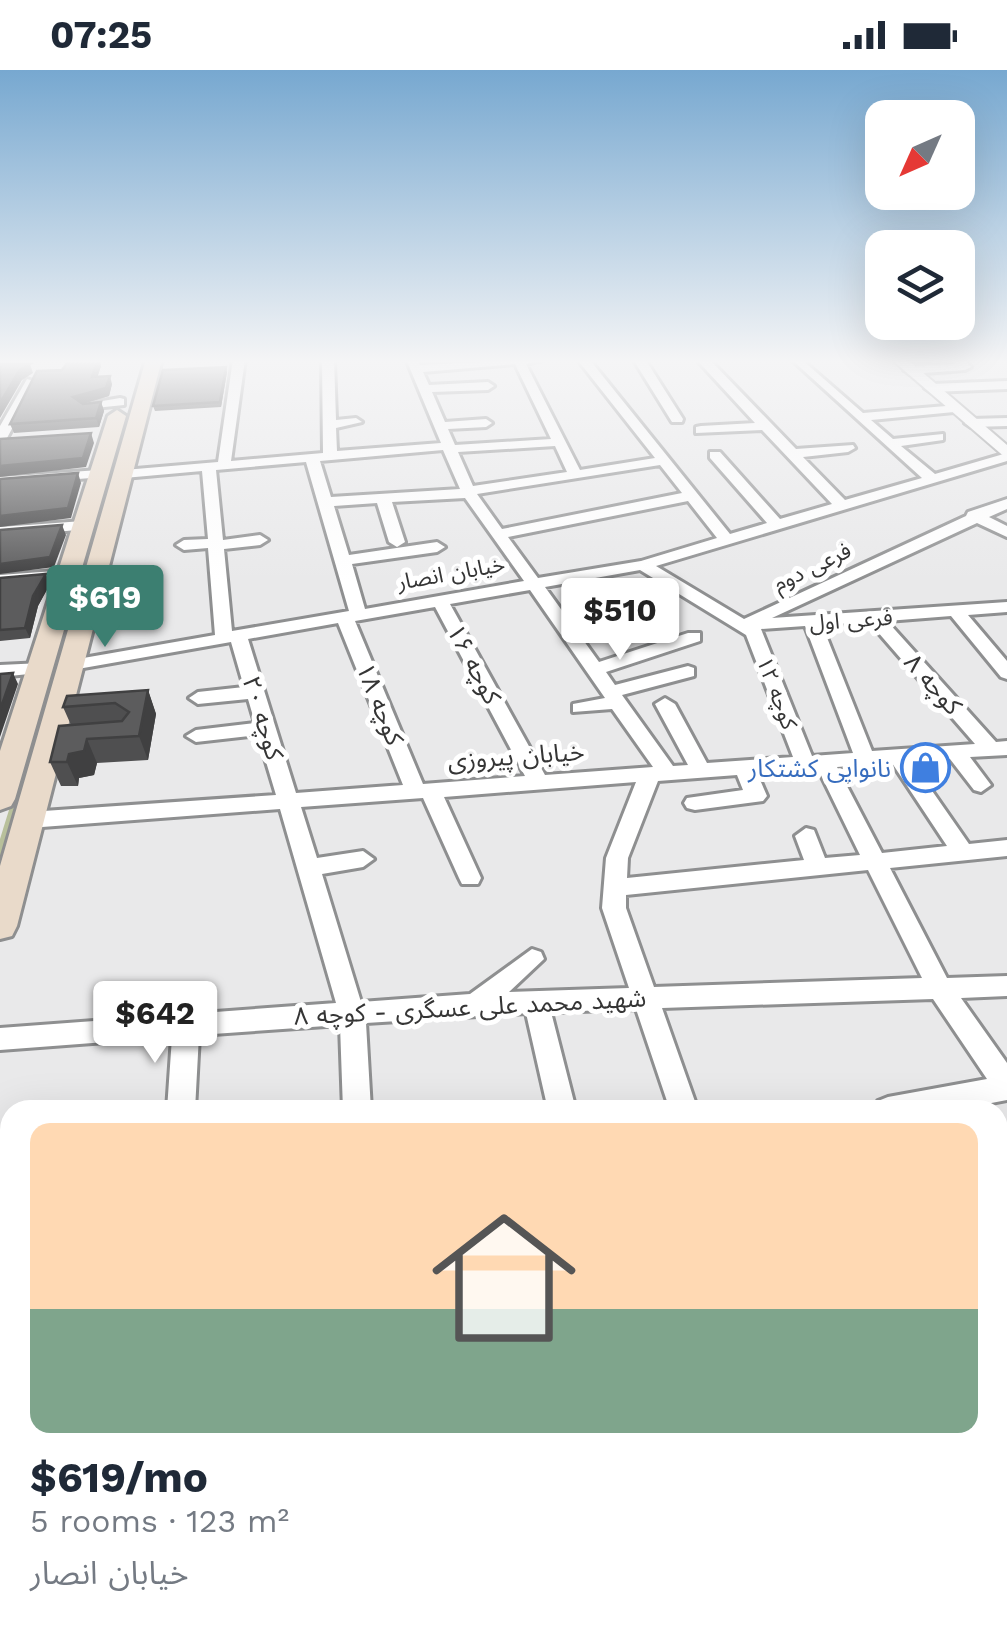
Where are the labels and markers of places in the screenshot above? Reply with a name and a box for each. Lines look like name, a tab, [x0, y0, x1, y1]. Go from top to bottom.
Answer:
pin: $619	[46, 565, 164, 650]
pin: $510	[561, 578, 679, 663]
shop icon: نانوایی کشتکار	[900, 742, 952, 794]
place label: نانوایی کشتکار	[747, 754, 891, 783]
pin: $642	[96, 981, 214, 1066]

